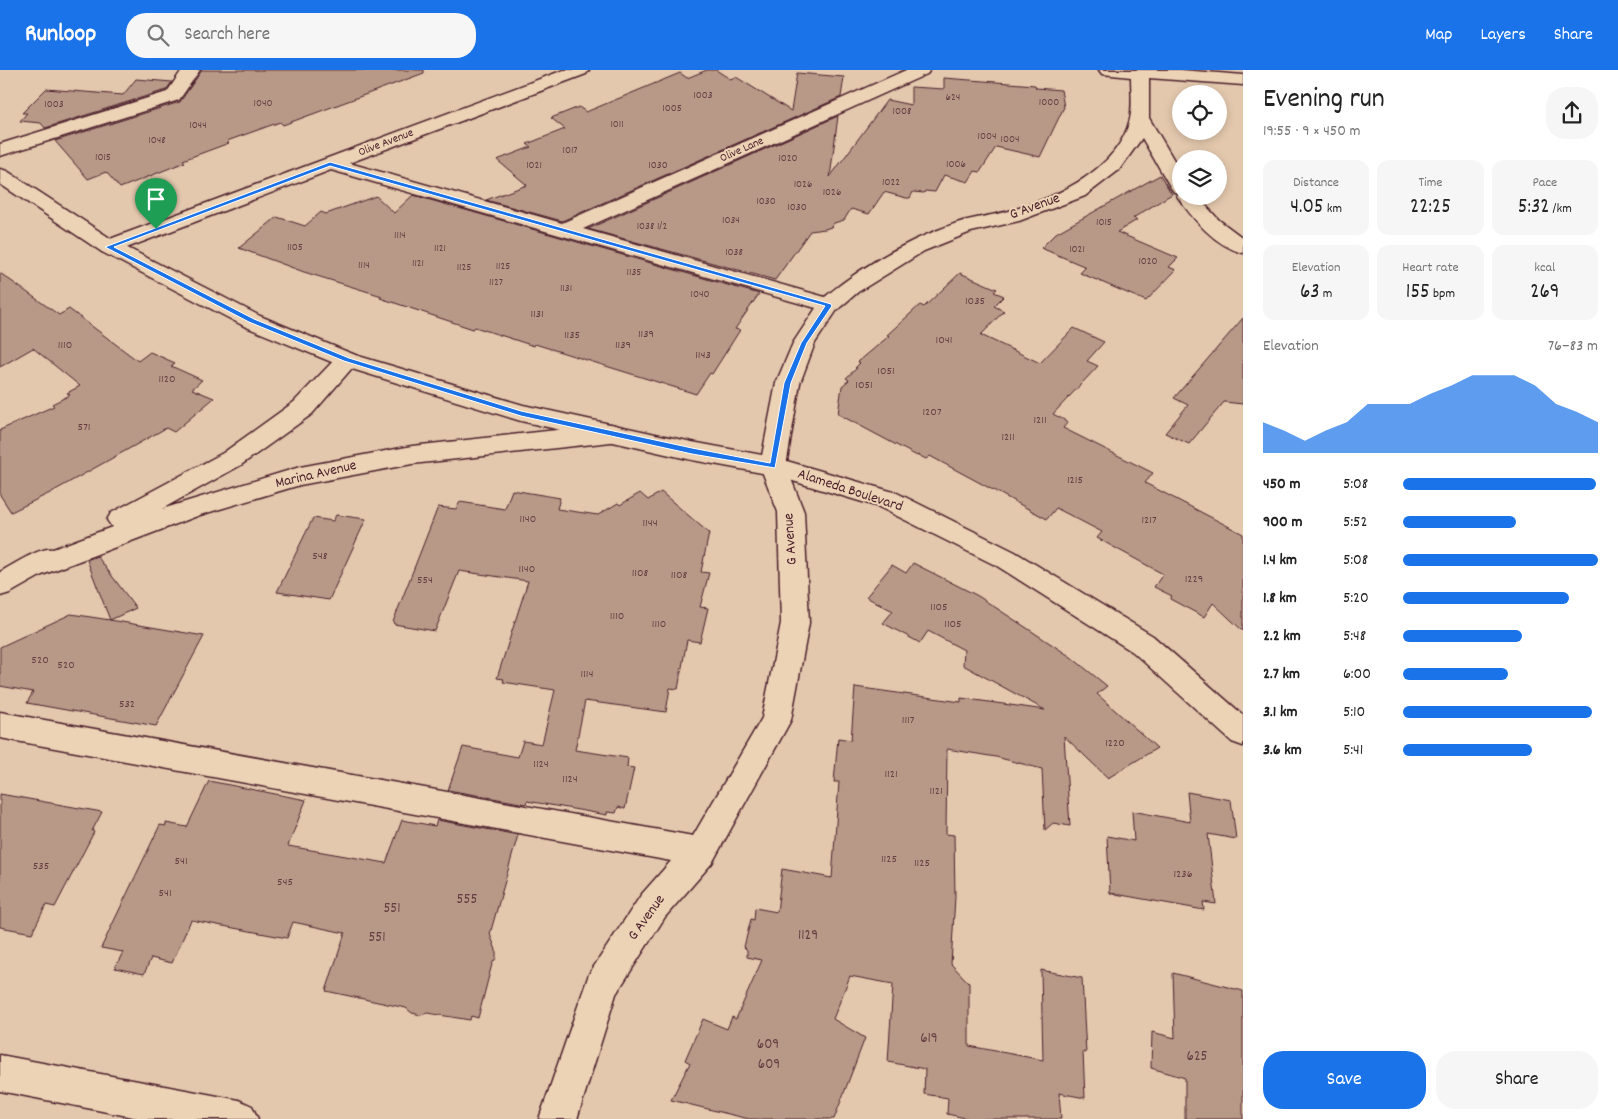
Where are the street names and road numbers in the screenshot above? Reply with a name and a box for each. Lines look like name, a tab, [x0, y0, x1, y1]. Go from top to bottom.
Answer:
street label: Olive Avenue	[356, 125, 416, 161]
street label: Olive Lane	[717, 133, 767, 167]
street label: G Avenue	[1007, 188, 1064, 226]
street label: Marina Avenue	[273, 455, 359, 495]
street label: Alameda Boulevard	[795, 464, 905, 518]
street label: G Avenue	[778, 512, 804, 566]
street label: G Avenue	[623, 890, 671, 946]

